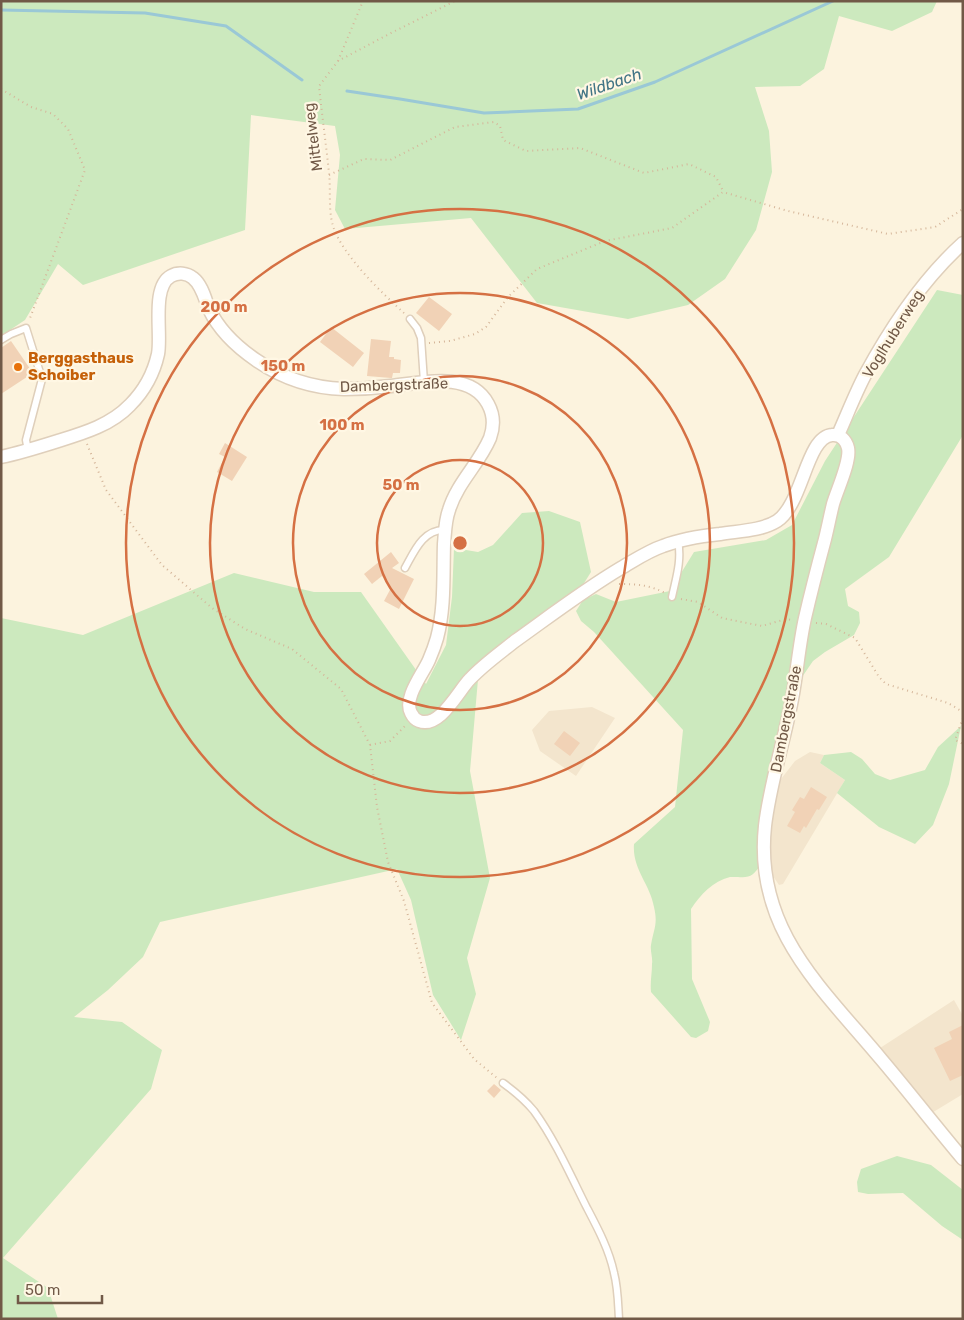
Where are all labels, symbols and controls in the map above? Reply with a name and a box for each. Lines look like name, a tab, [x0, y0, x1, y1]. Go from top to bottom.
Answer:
water label: Wildbach	[574, 64, 644, 104]
street label: Mittelweg	[300, 102, 326, 172]
street label: Voglhuberweg	[859, 287, 927, 381]
text: 200 m	[200, 298, 248, 316]
place label: Berggasthaus Schoiber	[28, 349, 134, 384]
text: 150 m	[261, 357, 305, 375]
marker: Berggasthaus Schoiber	[12, 361, 24, 373]
street label: Dambergstraße	[340, 374, 448, 396]
text: 100 m	[320, 416, 364, 434]
text: 50 m	[383, 476, 419, 494]
centre of rings	[451, 534, 469, 552]
street label: Dambergstraße	[767, 664, 805, 774]
scale bar	[18, 1272, 101, 1304]
text: 50 m	[25, 1281, 60, 1299]

